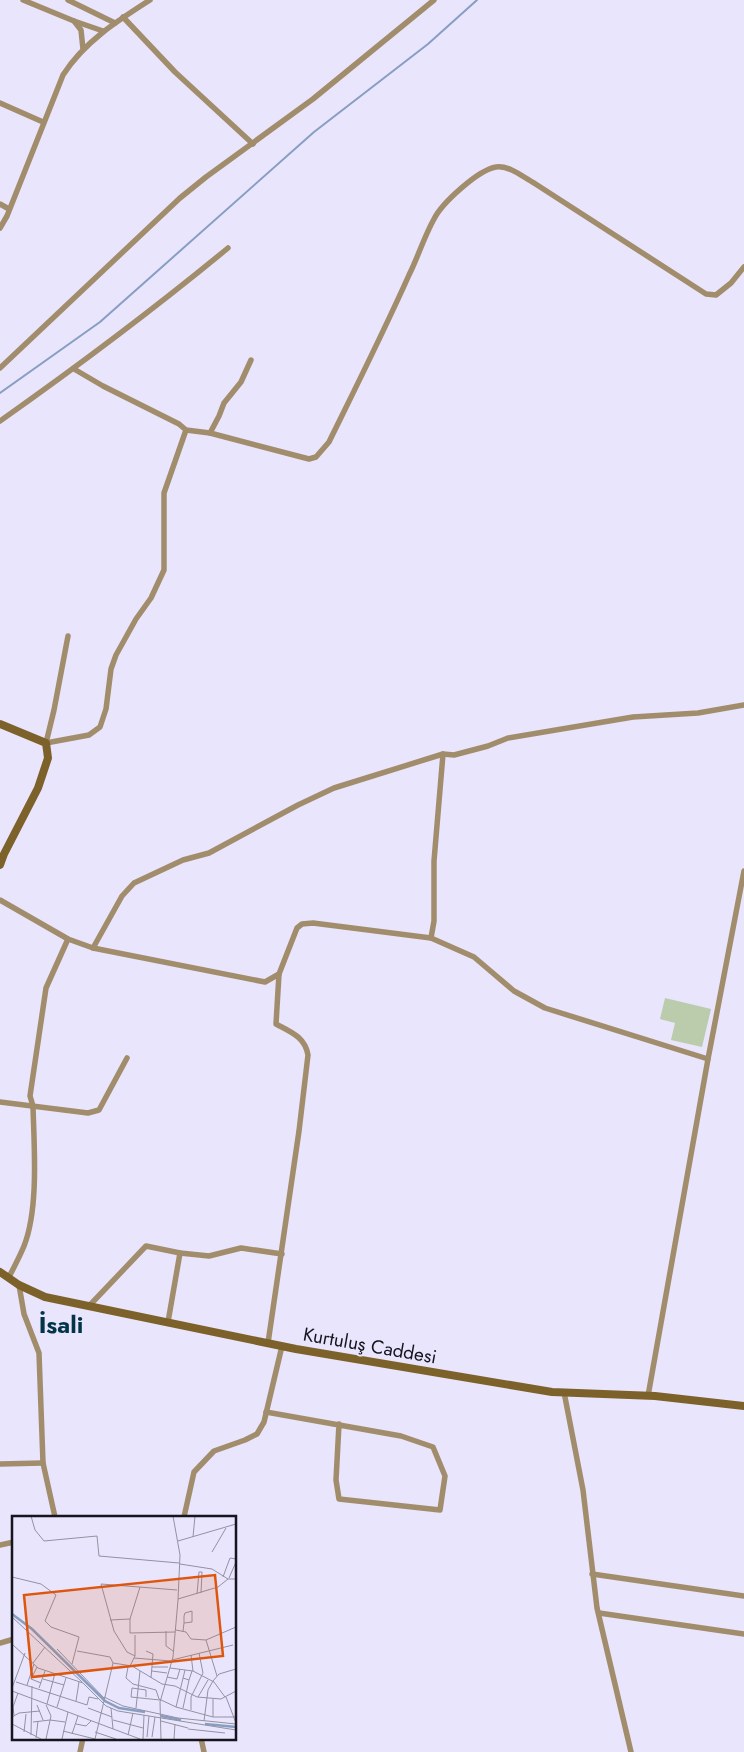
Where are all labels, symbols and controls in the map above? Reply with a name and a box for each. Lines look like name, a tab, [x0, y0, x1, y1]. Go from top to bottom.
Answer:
district label: İsali	[39, 1307, 83, 1342]
street label: Kurtuluş Caddesi	[301, 1320, 439, 1371]
inset map	[12, 1516, 236, 1740]

